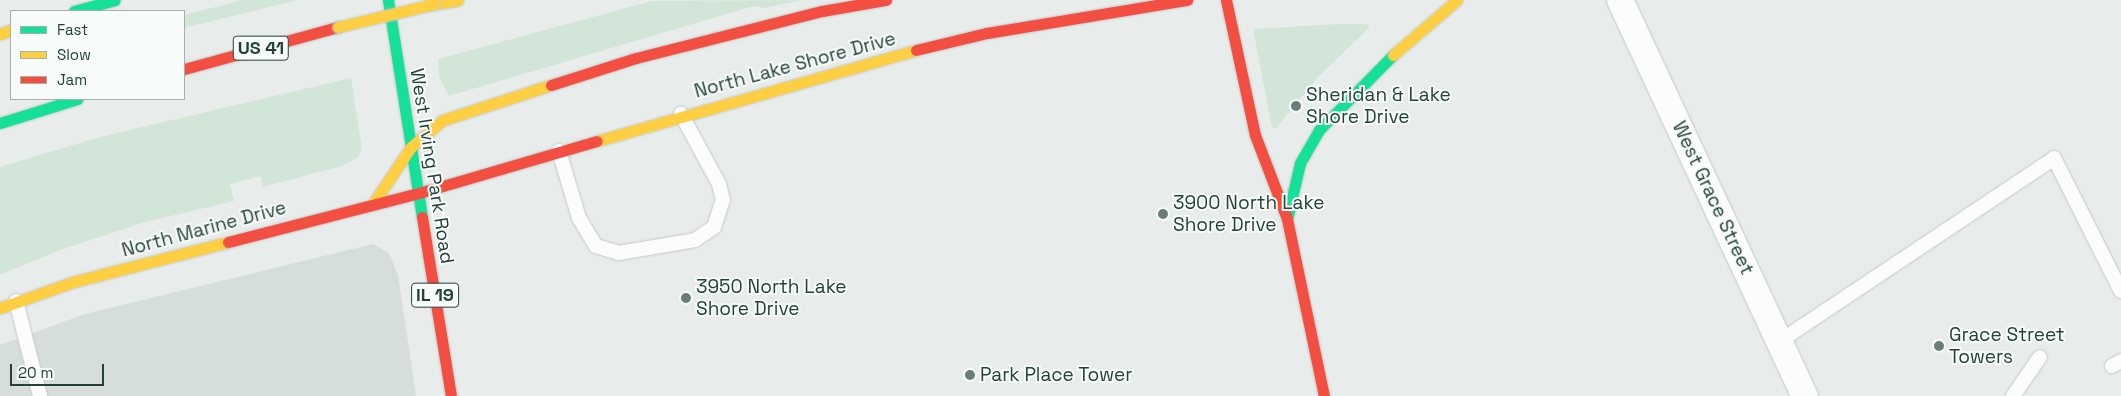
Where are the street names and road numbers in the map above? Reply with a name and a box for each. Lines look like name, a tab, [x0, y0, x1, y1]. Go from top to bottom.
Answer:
street label: North Lake Shore Drive	[692, 27, 898, 103]
road number: US 41	[232, 32, 290, 64]
street label: West Irving Park Road	[405, 67, 459, 265]
street label: West Grace Street	[1667, 118, 1759, 278]
street label: North Marine Drive	[119, 196, 289, 262]
road number: IL 19	[410, 280, 460, 310]

